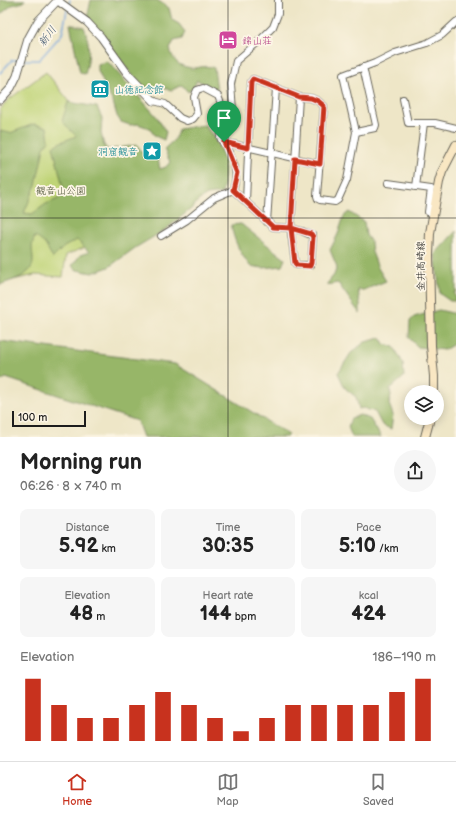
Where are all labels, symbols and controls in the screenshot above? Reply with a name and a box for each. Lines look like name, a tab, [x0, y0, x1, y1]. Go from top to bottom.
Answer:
water label: 新川	[36, 24, 59, 49]
hotel icon: 錦山荘	[217, 29, 239, 51]
place label: 錦山荘	[242, 35, 272, 47]
museum icon: 山徳記念館	[89, 78, 111, 100]
place label: 山徳記念館	[114, 84, 164, 96]
pin	[207, 101, 241, 142]
icon: arrive	[213, 107, 235, 129]
place icon: 洞窟観音	[141, 140, 163, 162]
place label: 洞窟観音	[98, 146, 138, 158]
park label: 観音山公園	[36, 185, 86, 197]
street label: 金井高崎線	[415, 241, 427, 291]
map controls	[404, 385, 444, 425]
button: layers	[404, 385, 444, 425]
scale bar	[12, 409, 86, 428]
text: 100 m	[18, 411, 47, 424]
text: Morning run	[20, 449, 142, 476]
button: share	[394, 450, 436, 492]
text: 06:26 · 8 × 740 m	[20, 478, 121, 494]
text: Distance	[65, 521, 109, 534]
text: Time	[216, 521, 240, 534]
text: Pace	[356, 521, 381, 534]
text: 5.92	[59, 534, 98, 558]
text: 30:35	[202, 534, 254, 558]
text: 5:10	[339, 534, 376, 558]
text: km	[98, 542, 116, 555]
text: /km	[376, 542, 399, 555]
text: Elevation	[64, 589, 110, 602]
text: Heart rate	[203, 589, 253, 602]
text: kcal	[359, 589, 379, 602]
text: 48	[69, 602, 93, 626]
text: 144	[200, 602, 232, 626]
text: 424	[351, 602, 386, 626]
text: m	[93, 610, 105, 623]
text: bpm	[232, 610, 256, 623]
text: Elevation	[20, 649, 74, 665]
text: 186–190 m	[372, 649, 436, 665]
tab: Home	[62, 771, 92, 808]
tab: Map	[216, 771, 239, 808]
tab: Saved	[363, 771, 394, 808]

